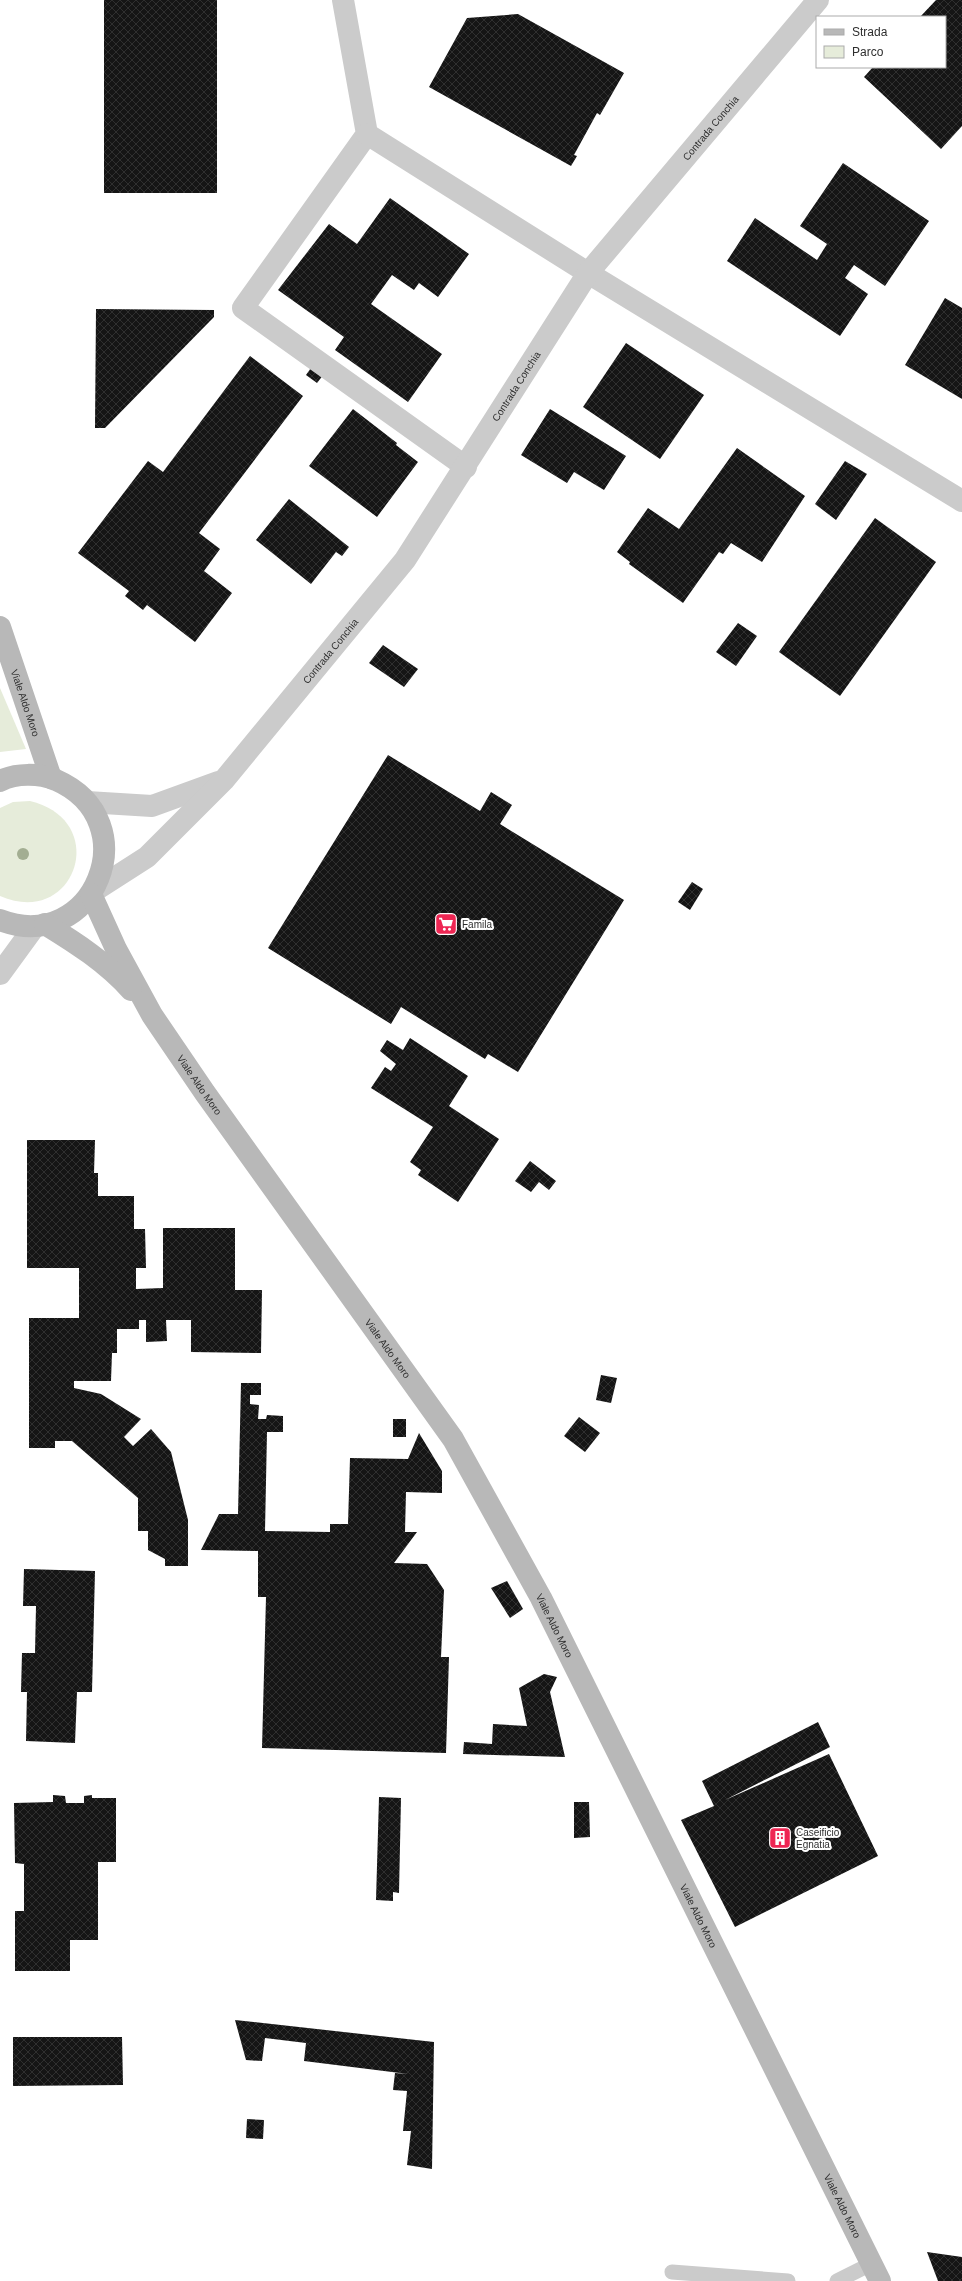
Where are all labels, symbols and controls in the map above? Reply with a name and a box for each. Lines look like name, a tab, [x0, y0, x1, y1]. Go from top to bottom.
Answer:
legend	[816, 16, 946, 68]
text: Strada	[852, 25, 888, 39]
text: Parco	[852, 45, 884, 59]
street label: Contrada Conchia	[680, 93, 741, 162]
street label: Contrada Conchia	[490, 349, 542, 423]
street label: Contrada Conchia	[300, 616, 360, 686]
street label: Viale Aldo Moro	[9, 668, 42, 738]
supermarket icon: Famila	[433, 911, 459, 937]
place label: Famila	[462, 919, 492, 930]
street label: Viale Aldo Moro	[175, 1053, 224, 1117]
street label: Viale Aldo Moro	[363, 1317, 413, 1380]
street label: Viale Aldo Moro	[534, 1592, 575, 1660]
building icon: Caseificio Egnatia	[767, 1825, 793, 1851]
place label: Caseificio Egnatia	[796, 1827, 840, 1850]
street label: Viale Aldo Moro	[678, 1882, 719, 1950]
street label: Viale Aldo Moro	[822, 2172, 863, 2240]

